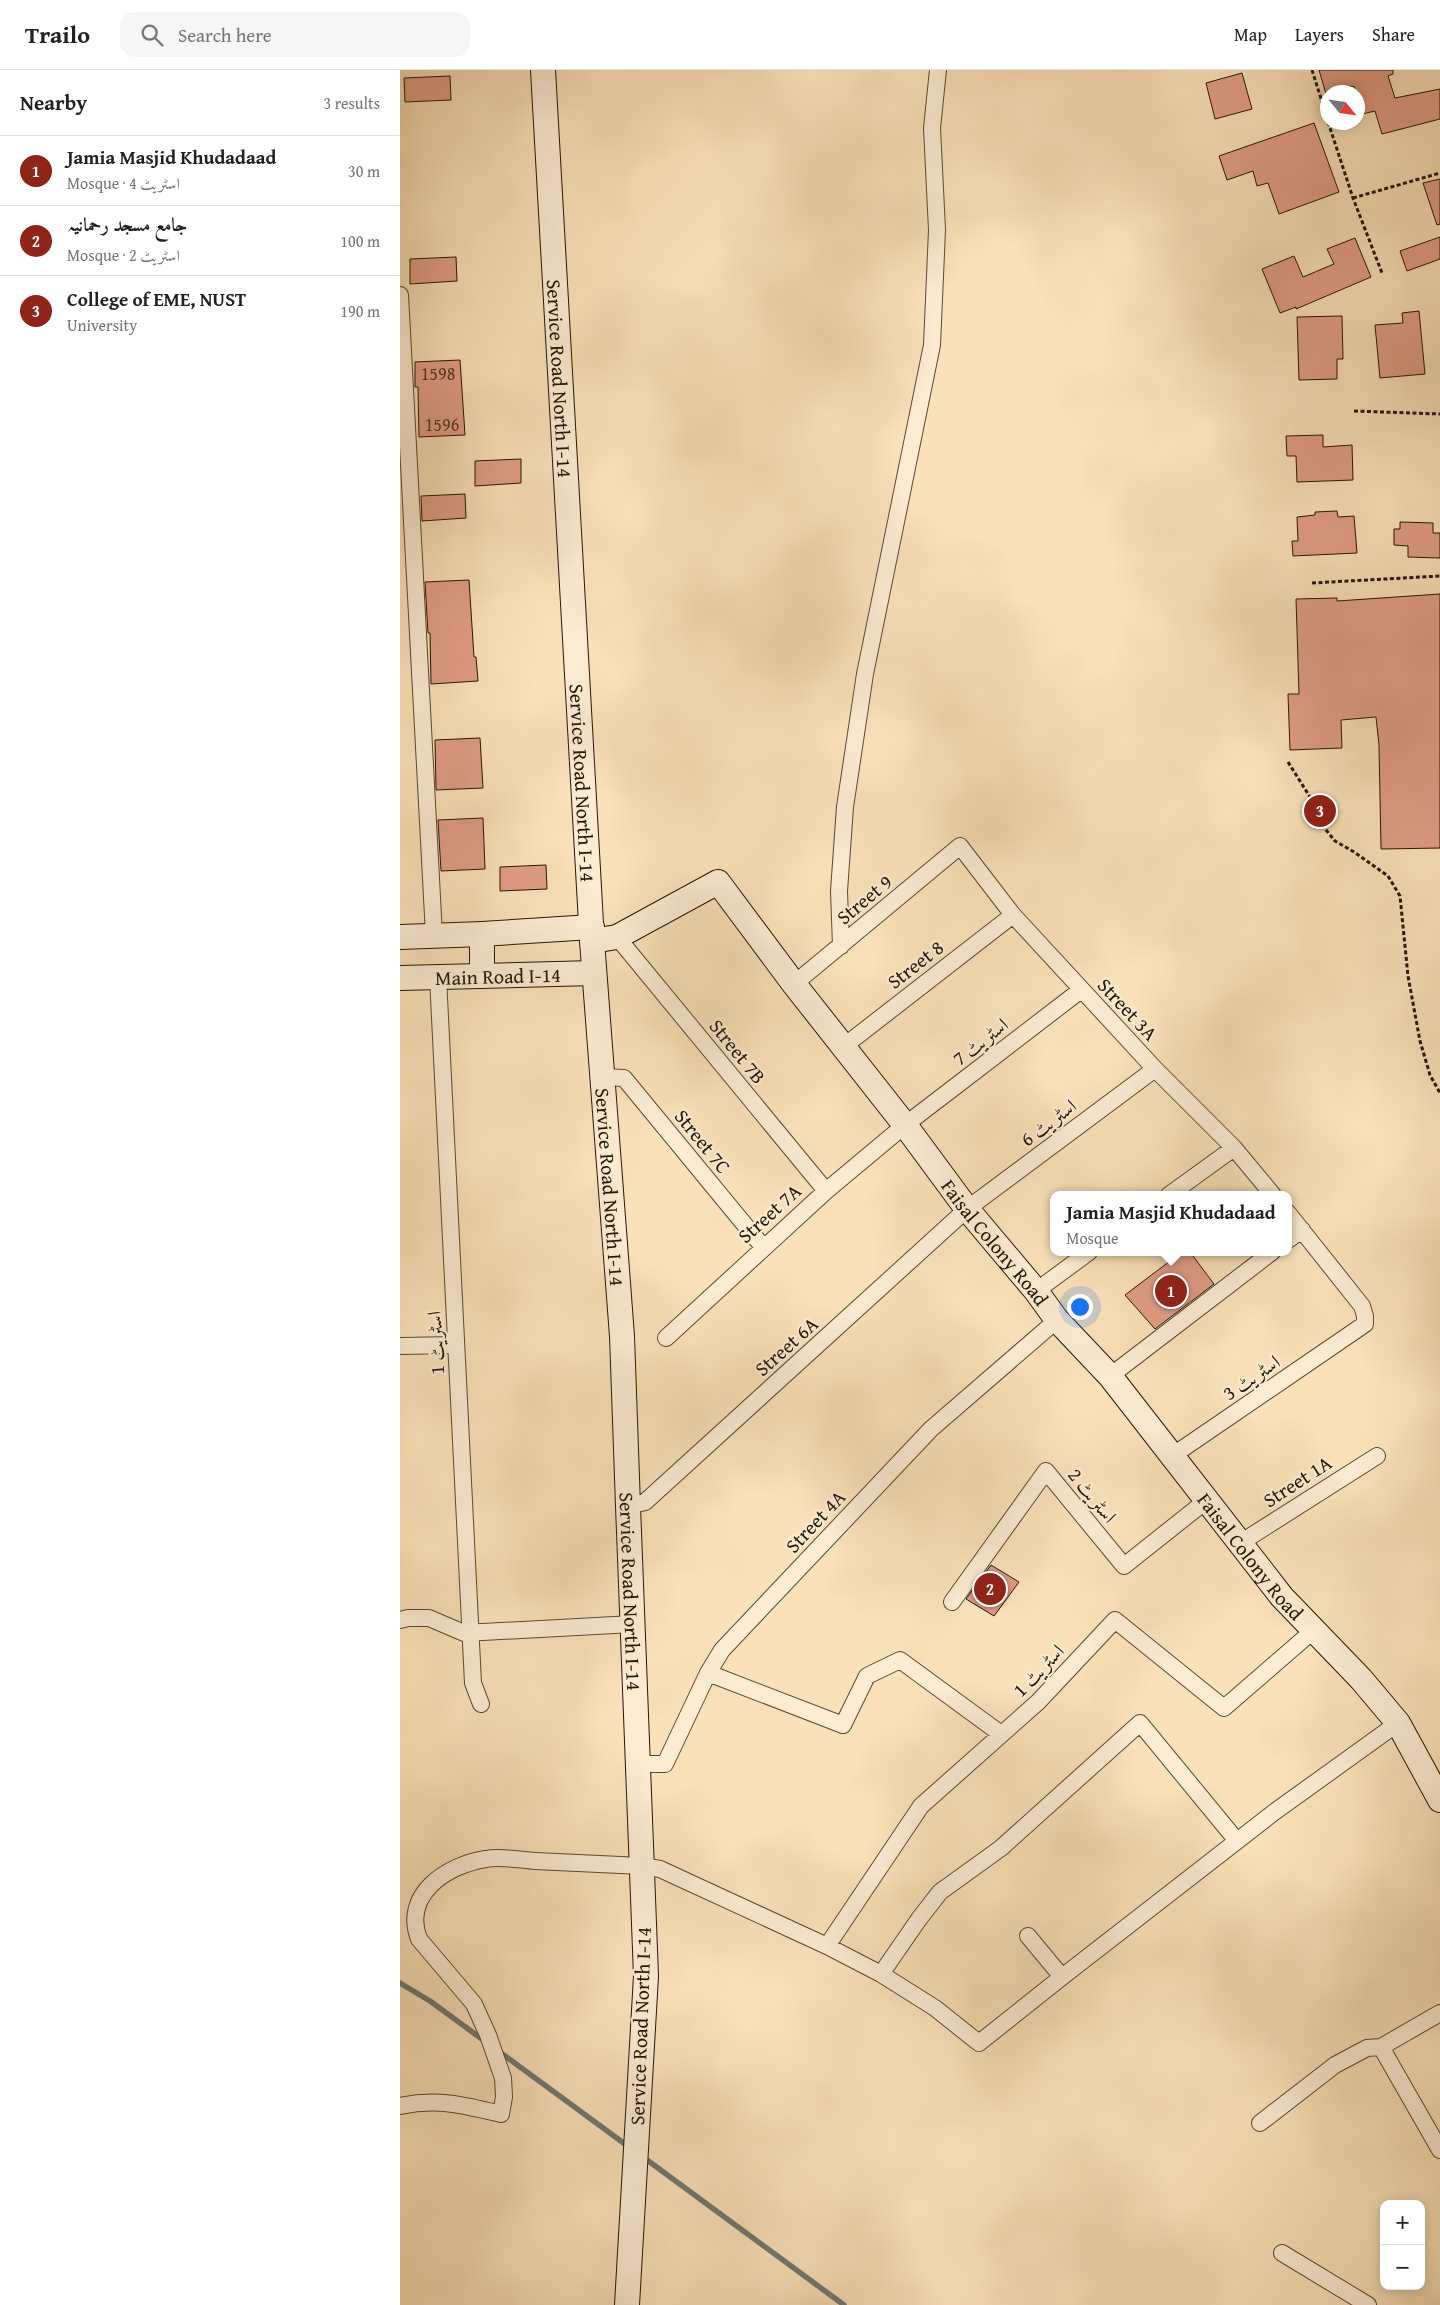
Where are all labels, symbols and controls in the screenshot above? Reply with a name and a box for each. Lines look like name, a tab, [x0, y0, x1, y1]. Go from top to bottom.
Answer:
search box	[120, 12, 470, 57]
text: Trailo	[25, 17, 90, 52]
icon: search	[138, 21, 166, 49]
text: Search here	[178, 21, 272, 49]
text: Map	[1234, 21, 1267, 48]
text: Layers	[1295, 21, 1344, 48]
text: Share	[1372, 21, 1415, 48]
north arrow	[1320, 85, 1365, 130]
text: Nearby	[20, 87, 87, 118]
text: 3 results	[323, 91, 380, 115]
text: Jamia Masjid Khudadaad	[67, 143, 276, 171]
text: 1	[32, 159, 40, 183]
text: 30 m	[348, 159, 380, 183]
text: Mosque · اسٹریٹ 4	[67, 171, 180, 195]
text: جامع مسجد رحمانیہ	[67, 210, 187, 238]
text: 2	[32, 229, 40, 253]
text: 100 m	[340, 229, 380, 253]
text: Mosque · اسٹریٹ 2	[67, 243, 180, 267]
street label: Service Road North I-14	[540, 279, 580, 478]
text: College of EME, NUST	[67, 285, 246, 313]
text: 3	[32, 299, 40, 323]
text: 190 m	[340, 299, 380, 323]
text: University	[67, 313, 137, 337]
house number: 1598	[421, 360, 455, 387]
house number: 1596	[425, 411, 459, 438]
street label: Service Road North I-14	[563, 683, 603, 883]
pin: 3	[1304, 792, 1336, 830]
street label: Street 9	[830, 867, 898, 931]
street label: Street 8	[881, 933, 949, 995]
street label: Main Road I-14	[435, 959, 561, 992]
street label: Street 3A	[1091, 971, 1165, 1047]
street label: اسٹریٹ 7	[946, 1010, 1014, 1072]
street label: Street 7B	[703, 1012, 773, 1090]
street label: Service Road North I-14	[589, 1087, 633, 1287]
street label: اسٹریٹ 6	[1014, 1091, 1082, 1153]
street label: Street 7C	[668, 1103, 738, 1180]
street label: Faisal Colony Road	[935, 1173, 1056, 1311]
street label: Street 7A	[731, 1177, 807, 1249]
popup	[1050, 1191, 1292, 1256]
text: Jamia Masjid Khudadaad	[1066, 1198, 1276, 1226]
text: Mosque	[1066, 1226, 1119, 1250]
pin: 1	[1155, 1272, 1187, 1310]
your location	[1067, 1294, 1093, 1320]
street label: اسٹریٹ 1	[419, 1310, 451, 1376]
street label: Street 6A	[748, 1310, 824, 1382]
street label: اسٹریٹ 3	[1216, 1347, 1286, 1407]
street label: Street 1A	[1257, 1448, 1337, 1514]
street label: اسٹریٹ 2	[1062, 1461, 1124, 1529]
street label: Street 4A	[778, 1483, 852, 1559]
street label: Faisal Colony Road	[1191, 1486, 1311, 1626]
street label: Service Road North I-14	[613, 1492, 650, 1691]
pin: 2	[974, 1570, 1006, 1608]
street label: اسٹریٹ 1	[1005, 1637, 1071, 1703]
street label: Service Road North I-14	[622, 1926, 658, 2126]
map controls	[1380, 2200, 1425, 2290]
button: +	[1380, 2200, 1425, 2245]
button: −	[1380, 2245, 1425, 2290]

